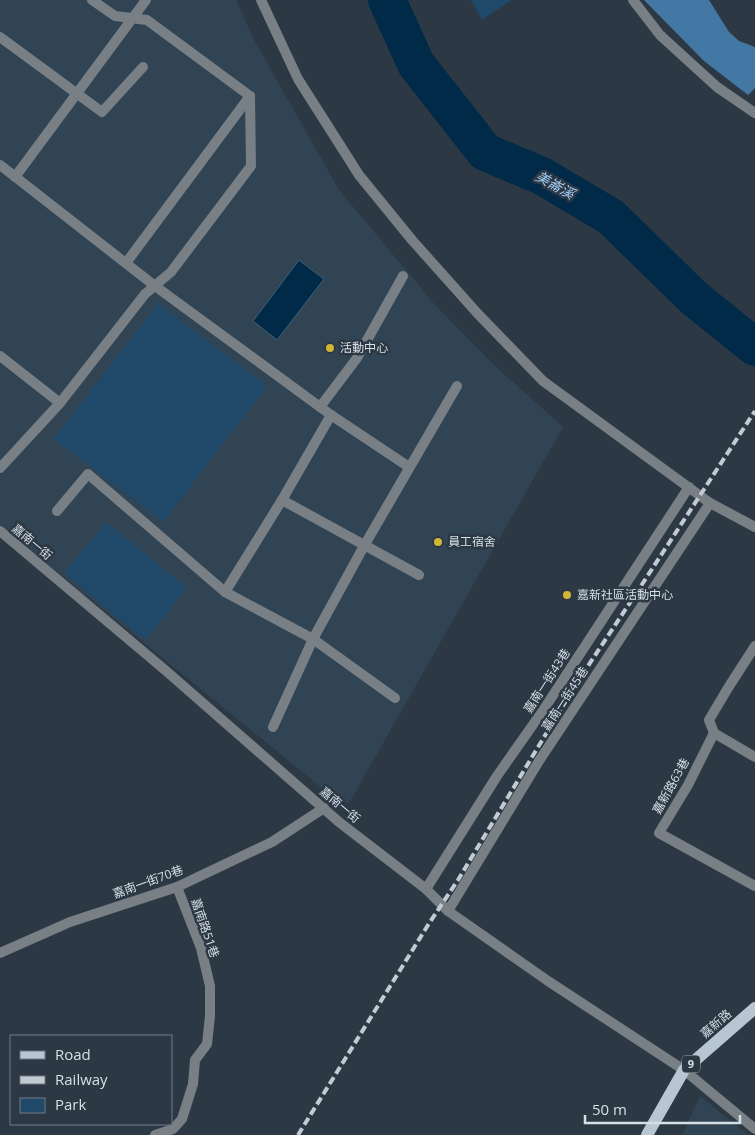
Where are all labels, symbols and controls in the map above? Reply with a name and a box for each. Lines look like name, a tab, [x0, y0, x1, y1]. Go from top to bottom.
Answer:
water label: 美崙溪	[532, 166, 580, 204]
place label: 活動中心	[340, 339, 388, 356]
marker: 活動中心	[324, 342, 336, 354]
street label: 嘉南一街	[8, 520, 56, 564]
place label: 員工宿舍	[448, 533, 496, 550]
marker: 員工宿舍	[432, 536, 444, 548]
place label: 嘉新社區活動中心	[577, 586, 673, 603]
marker: 嘉新社區活動中心	[561, 589, 573, 601]
street label: 嘉南一街43巷	[519, 645, 574, 716]
street label: 嘉南一街45巷	[537, 663, 592, 734]
street label: 嘉新路63巷	[648, 755, 693, 817]
street label: 嘉南一街	[316, 783, 364, 827]
street label: 嘉南一街70巷	[110, 861, 185, 902]
street label: 嘉南路51巷	[187, 896, 224, 960]
street label: 嘉新路	[697, 1005, 735, 1042]
legend	[10, 1035, 172, 1125]
text: Road	[55, 1044, 91, 1064]
road number: 9	[682, 1056, 700, 1072]
text: Railway	[55, 1069, 108, 1089]
scale bar	[585, 1092, 740, 1124]
text: Park	[55, 1094, 86, 1114]
text: 50 m	[592, 1099, 627, 1119]

